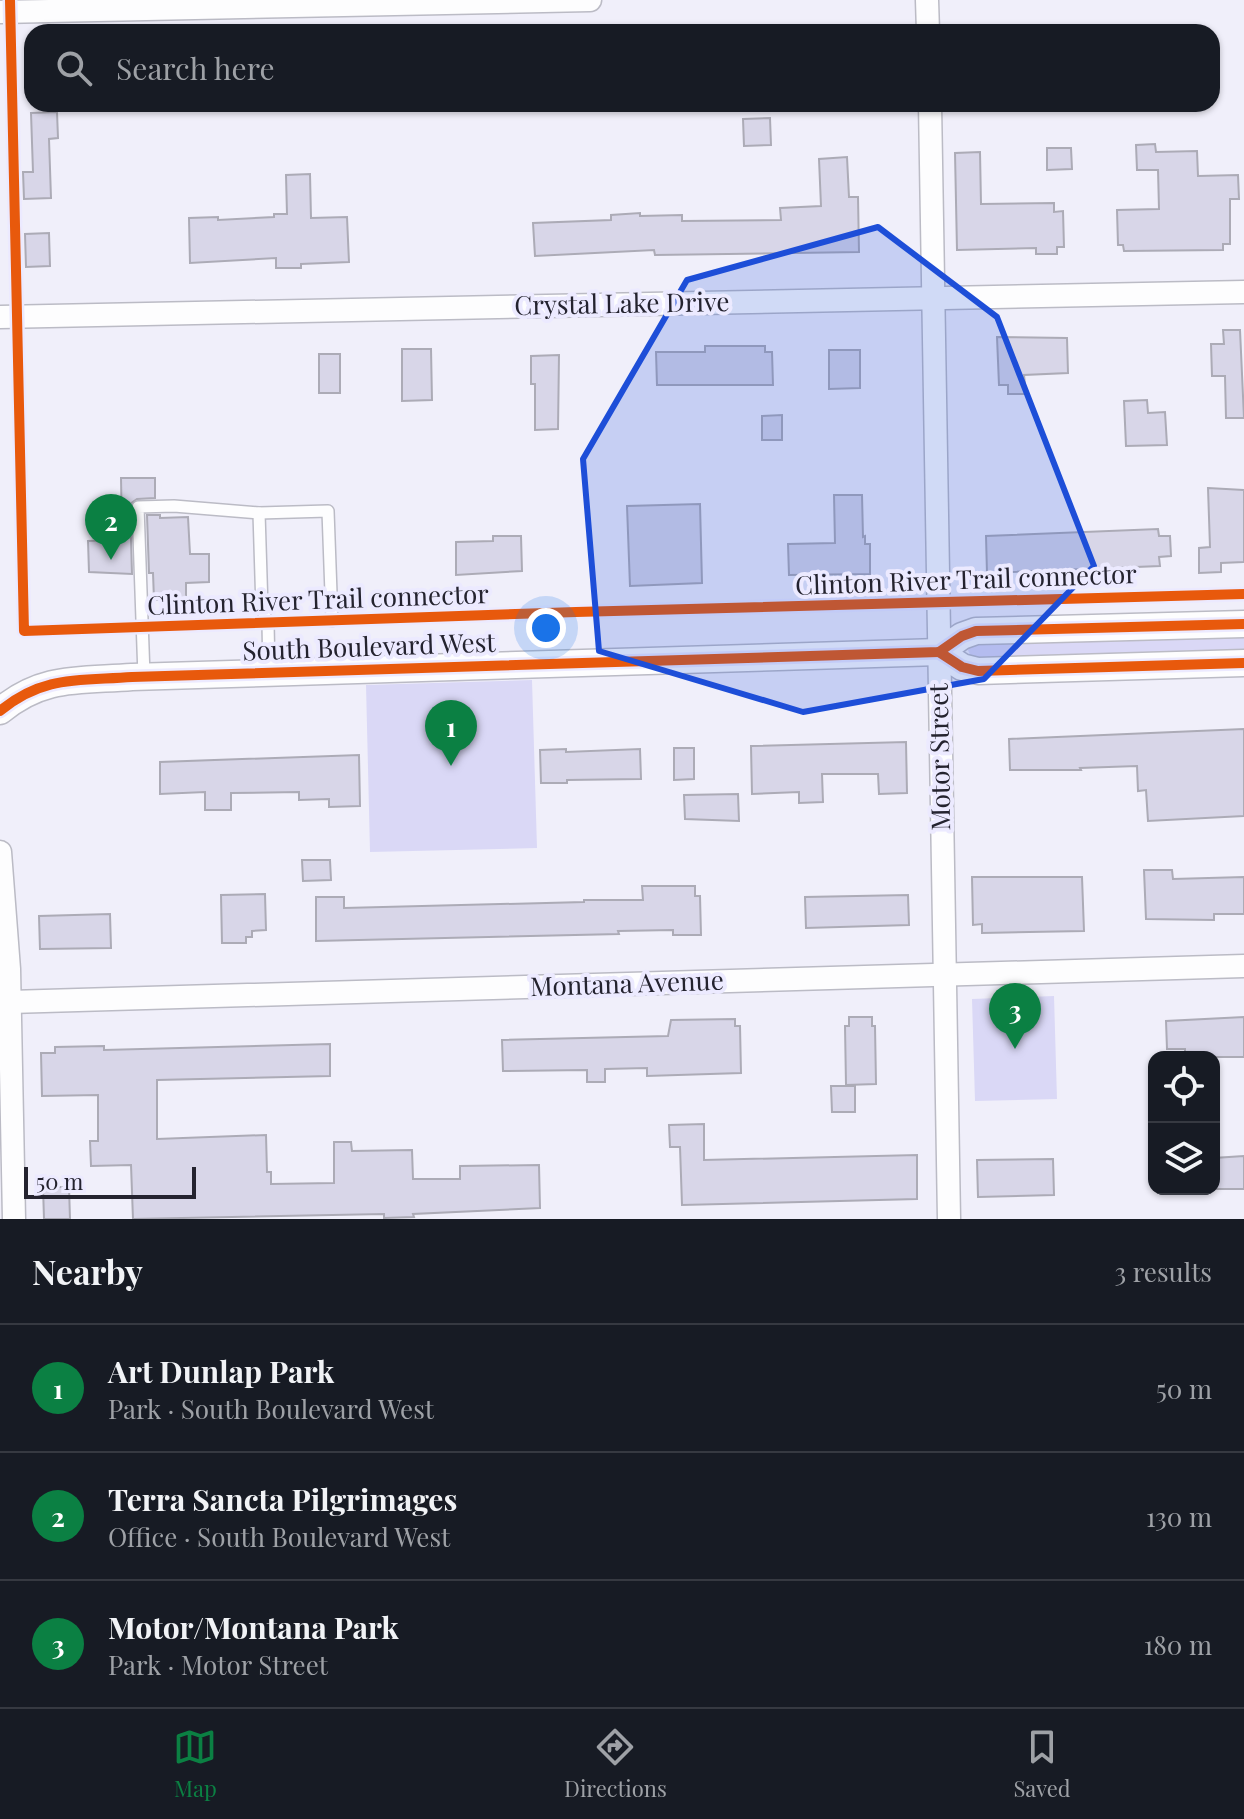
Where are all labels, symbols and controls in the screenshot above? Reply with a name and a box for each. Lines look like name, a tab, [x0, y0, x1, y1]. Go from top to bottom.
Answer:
search box	[24, 24, 1220, 112]
icon: search	[52, 46, 96, 90]
text: Search here	[116, 48, 275, 88]
street label: Crystal Lake Drive	[514, 283, 730, 322]
pin: 2	[85, 494, 137, 560]
street label: Clinton River Trail connector	[795, 555, 1138, 602]
street label: Clinton River Trail connector	[147, 575, 490, 622]
your location	[526, 608, 566, 648]
street label: South Boulevard West	[242, 624, 497, 667]
street label: Motor Street	[920, 682, 957, 831]
pin: 1	[425, 700, 477, 766]
street label: Montana Avenue	[530, 962, 724, 1003]
pin: 3	[989, 983, 1041, 1049]
map controls	[1148, 1051, 1220, 1195]
button: locate	[1148, 1051, 1220, 1123]
button: layers	[1148, 1123, 1220, 1195]
scale bar	[24, 1163, 196, 1199]
text: 50 m	[36, 1166, 83, 1196]
text: Nearby	[32, 1248, 143, 1294]
text: 3 results	[1115, 1254, 1212, 1289]
text: Art Dunlap Park	[108, 1351, 334, 1391]
text: 1	[53, 1371, 63, 1406]
text: 50 m	[1156, 1371, 1212, 1406]
text: Park · South Boulevard West	[108, 1391, 434, 1426]
text: Terra Sancta Pilgrimages	[108, 1479, 457, 1519]
text: 2	[51, 1499, 65, 1534]
text: 130 m	[1146, 1499, 1212, 1534]
text: Office · South Boulevard West	[108, 1519, 450, 1554]
text: Motor/Montana Park	[108, 1607, 399, 1647]
text: 3	[52, 1627, 64, 1662]
text: 180 m	[1144, 1627, 1212, 1662]
text: Park · Motor Street	[108, 1647, 328, 1682]
tab: Map	[173, 1725, 217, 1803]
tab: Directions	[564, 1725, 667, 1803]
tab: Saved	[1013, 1725, 1071, 1803]

